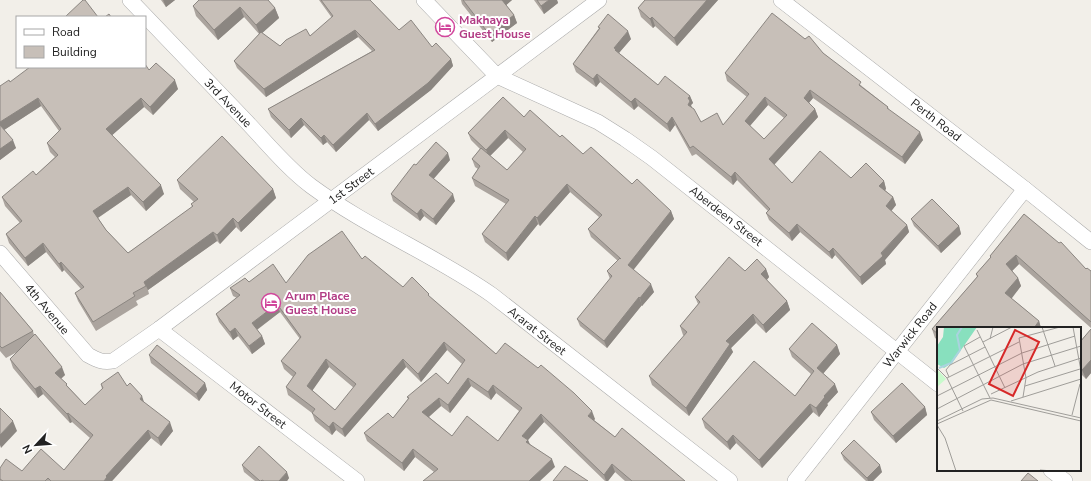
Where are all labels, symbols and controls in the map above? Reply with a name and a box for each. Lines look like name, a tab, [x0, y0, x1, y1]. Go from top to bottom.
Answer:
place label: Makhaya Guest House	[459, 12, 531, 42]
legend	[16, 16, 146, 68]
hotel icon: Makhaya Guest House	[434, 16, 456, 38]
text: Road	[52, 24, 80, 40]
text: Building	[52, 44, 97, 60]
street label: 3rd Avenue	[201, 75, 255, 131]
street label: Perth Road	[907, 95, 965, 145]
street label: 1st Street	[325, 163, 378, 208]
street label: Aberdeen Street	[686, 182, 767, 250]
street label: 4th Avenue	[21, 280, 73, 338]
place label: Arum Place Guest House	[285, 288, 357, 318]
hotel icon: Arum Place Guest House	[260, 292, 282, 314]
street label: Warwick Road	[879, 299, 941, 371]
street label: Ararat Street	[505, 303, 570, 359]
inset map	[937, 327, 1081, 471]
street label: Motor Street	[226, 378, 290, 433]
north arrow	[16, 425, 56, 465]
text: N	[19, 442, 36, 456]

